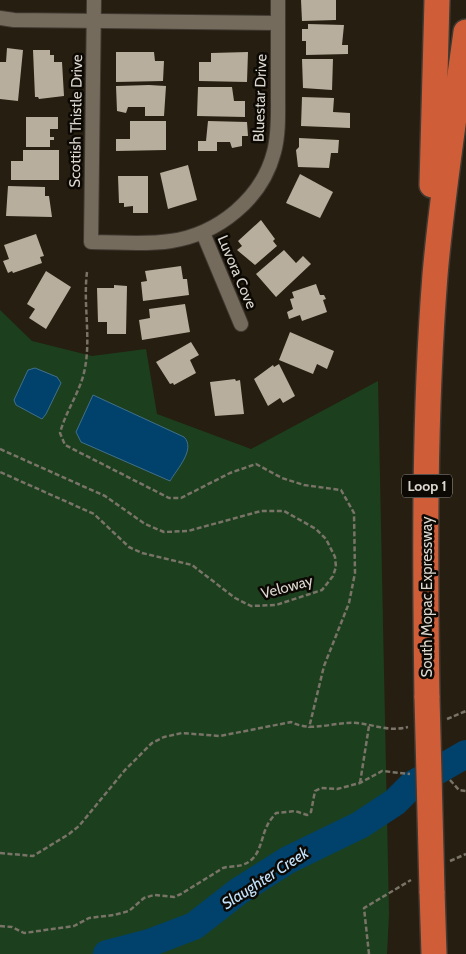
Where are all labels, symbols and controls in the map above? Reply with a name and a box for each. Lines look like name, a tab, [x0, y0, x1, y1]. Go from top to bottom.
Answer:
street label: Bluestar Drive	[249, 53, 271, 142]
street label: Scottish Thistle Drive	[66, 54, 86, 188]
street label: Luvora Cove	[213, 233, 261, 312]
road number: Loop 1	[402, 474, 452, 498]
street label: South Mopac Expressway	[418, 516, 436, 678]
street label: Veloway	[259, 571, 315, 603]
water label: Slaughter Creek	[218, 842, 313, 913]

